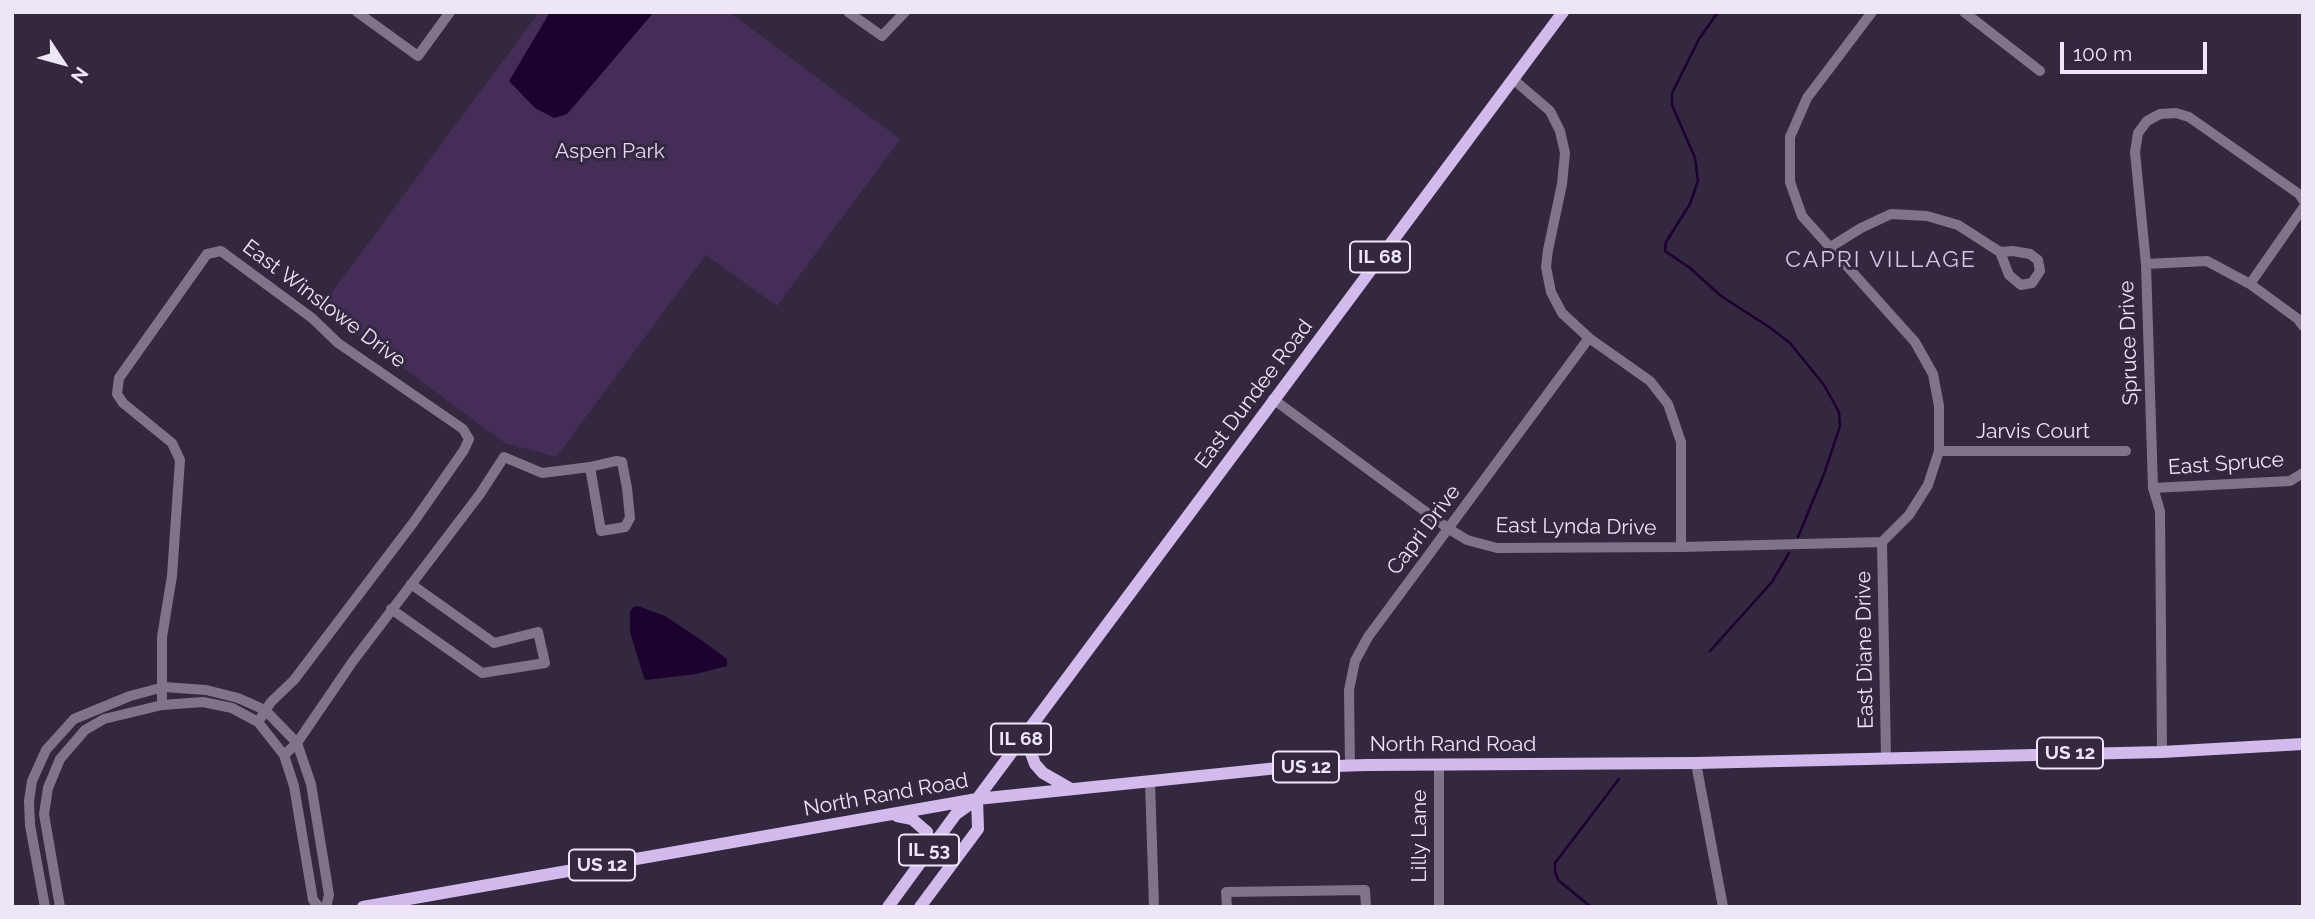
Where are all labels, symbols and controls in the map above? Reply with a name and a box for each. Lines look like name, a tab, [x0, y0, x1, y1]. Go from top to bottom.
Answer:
north arrow	[28, 28, 98, 98]
scale bar	[2063, 28, 2210, 72]
text: 100 m	[2073, 41, 2132, 66]
text: N	[67, 63, 93, 88]
park label: Aspen Park	[555, 139, 665, 165]
street label: East Winslowe Drive	[237, 234, 411, 374]
road number: IL 68	[1350, 242, 1410, 272]
district label: CAPRI VILLAGE	[1787, 246, 1975, 274]
street label: Spruce Drive	[2114, 280, 2144, 406]
street label: East Dundee Road	[1190, 315, 1318, 473]
street label: Jarvis Court	[1976, 419, 2090, 445]
street label: East Spruce	[2167, 447, 2285, 481]
street label: Capri Drive	[1382, 480, 1466, 580]
street label: East Lynda Drive	[1495, 513, 1657, 541]
street label: East Diane Drive	[1851, 571, 1879, 729]
road number: IL 68	[991, 724, 1051, 754]
street label: North Rand Road	[1370, 732, 1536, 758]
road number: US 12	[2037, 738, 2103, 768]
road number: US 12	[1273, 752, 1339, 782]
street label: North Rand Road	[802, 768, 970, 822]
street label: Lilly Lane	[1407, 790, 1433, 882]
road number: IL 53	[899, 834, 959, 866]
road number: US 12	[569, 850, 635, 880]

